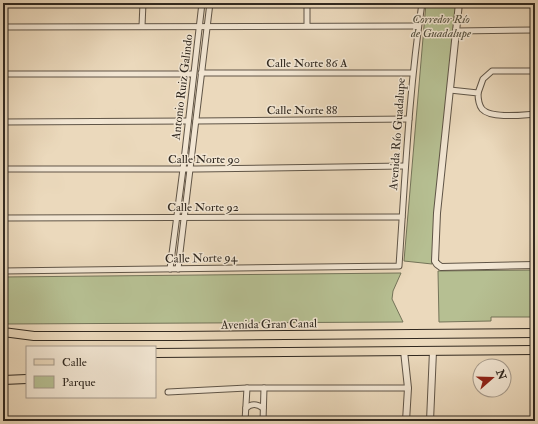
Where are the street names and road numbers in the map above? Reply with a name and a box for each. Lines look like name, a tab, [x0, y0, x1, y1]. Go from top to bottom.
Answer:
street label: Antonio Ruiz Galindo	[168, 33, 196, 142]
street label: Calle Norte 86 A	[266, 56, 348, 71]
street label: Avenida Río Guadalupe	[386, 77, 409, 192]
street label: Calle Norte 88	[267, 103, 338, 118]
street label: Calle Norte 90	[168, 152, 240, 167]
street label: Calle Norte 92	[167, 200, 239, 215]
street label: Calle Norte 94	[165, 250, 238, 267]
street label: Avenida Gran Canal	[220, 316, 317, 333]

